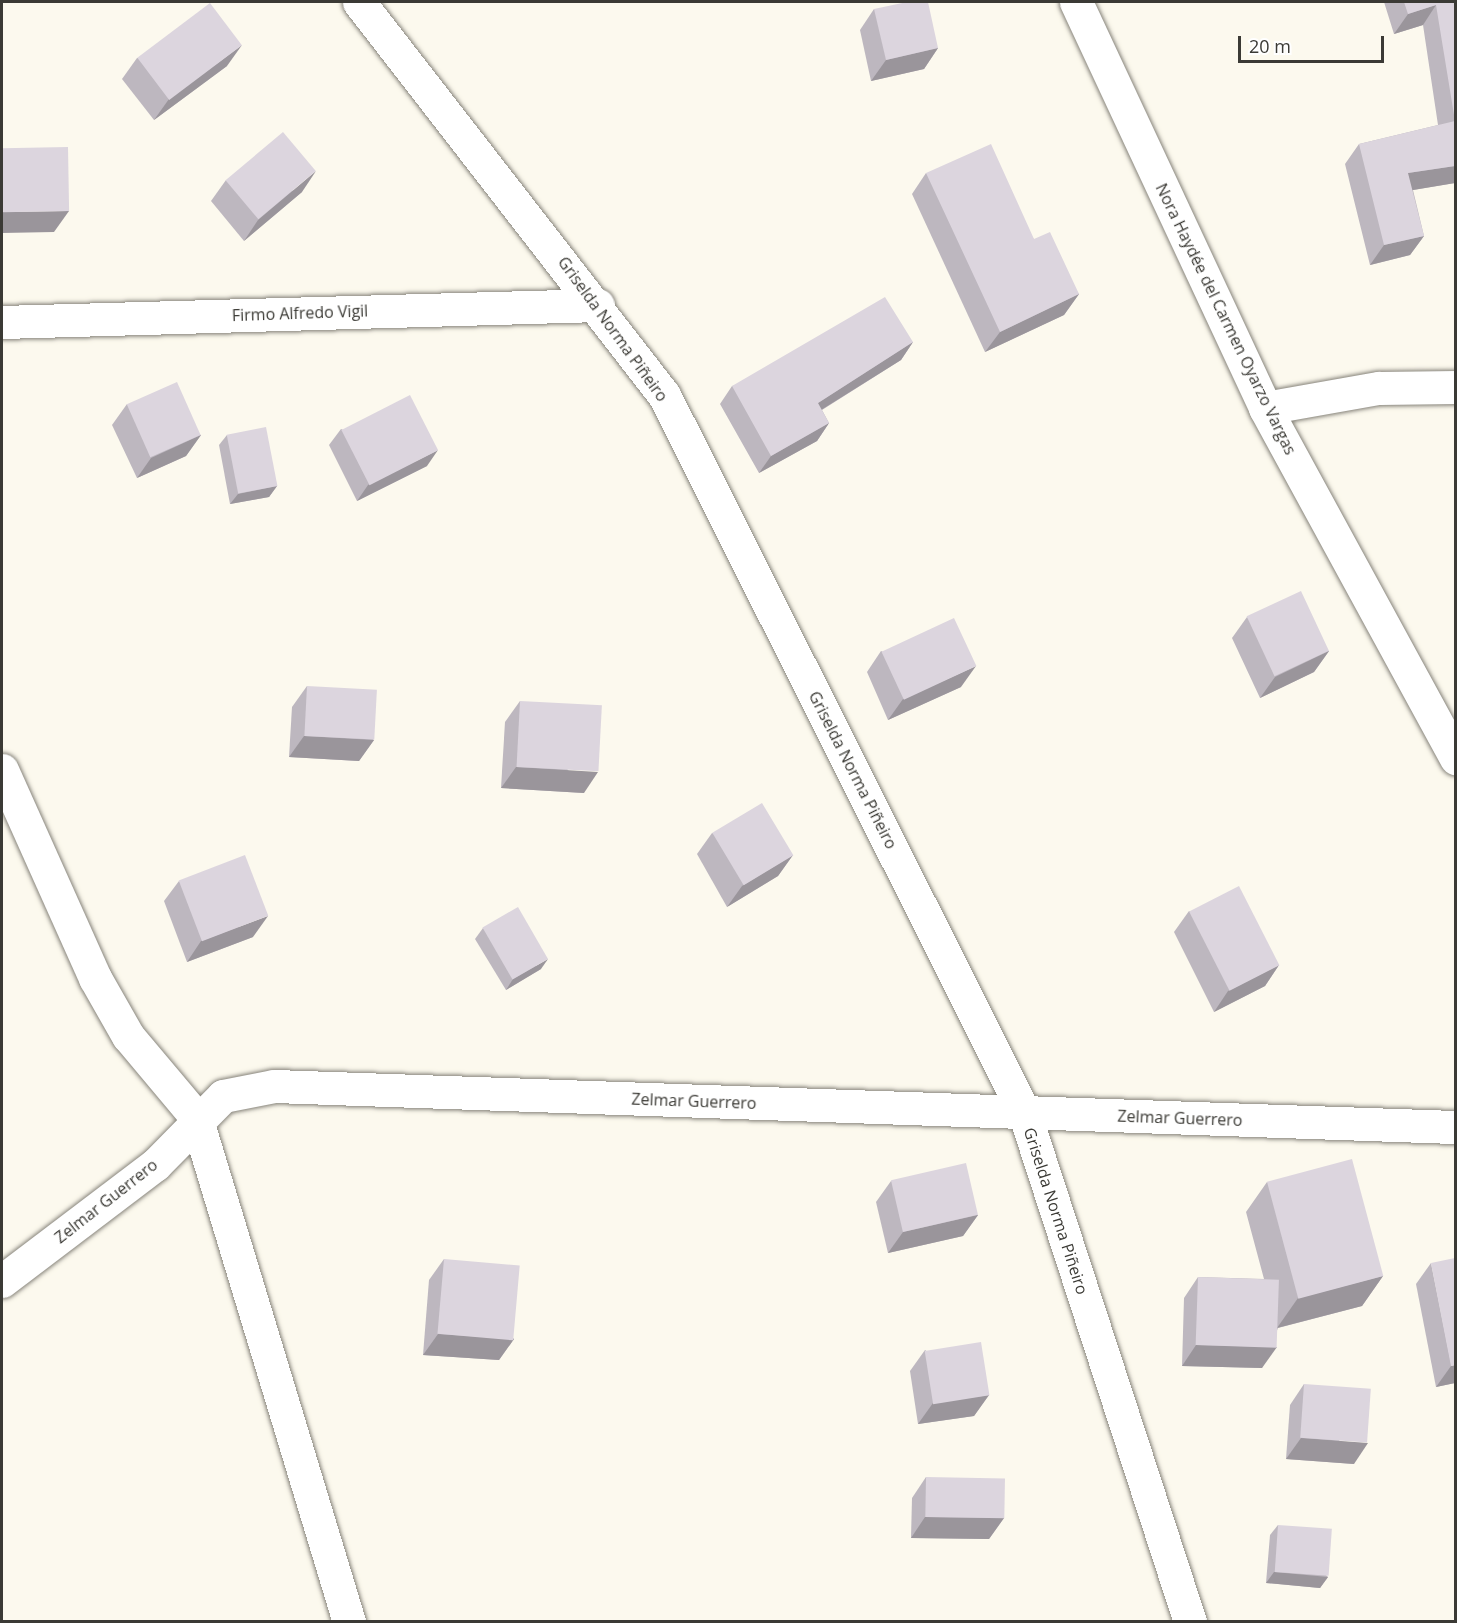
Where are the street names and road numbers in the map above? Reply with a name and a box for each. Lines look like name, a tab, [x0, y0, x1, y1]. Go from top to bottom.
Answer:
street label: Nora Haydée del Carmen Oyarzo Vargas	[1152, 180, 1300, 458]
street label: Griselda Norma Piñeiro	[554, 253, 672, 405]
street label: Firmo Alfredo Vigil	[232, 301, 368, 325]
street label: Griselda Norma Piñeiro	[805, 688, 901, 852]
street label: Zelmar Guerrero	[631, 1089, 757, 1113]
street label: Zelmar Guerrero	[1117, 1106, 1243, 1130]
street label: Griselda Norma Piñeiro	[1020, 1125, 1092, 1297]
street label: Zelmar Guerrero	[51, 1155, 161, 1247]

